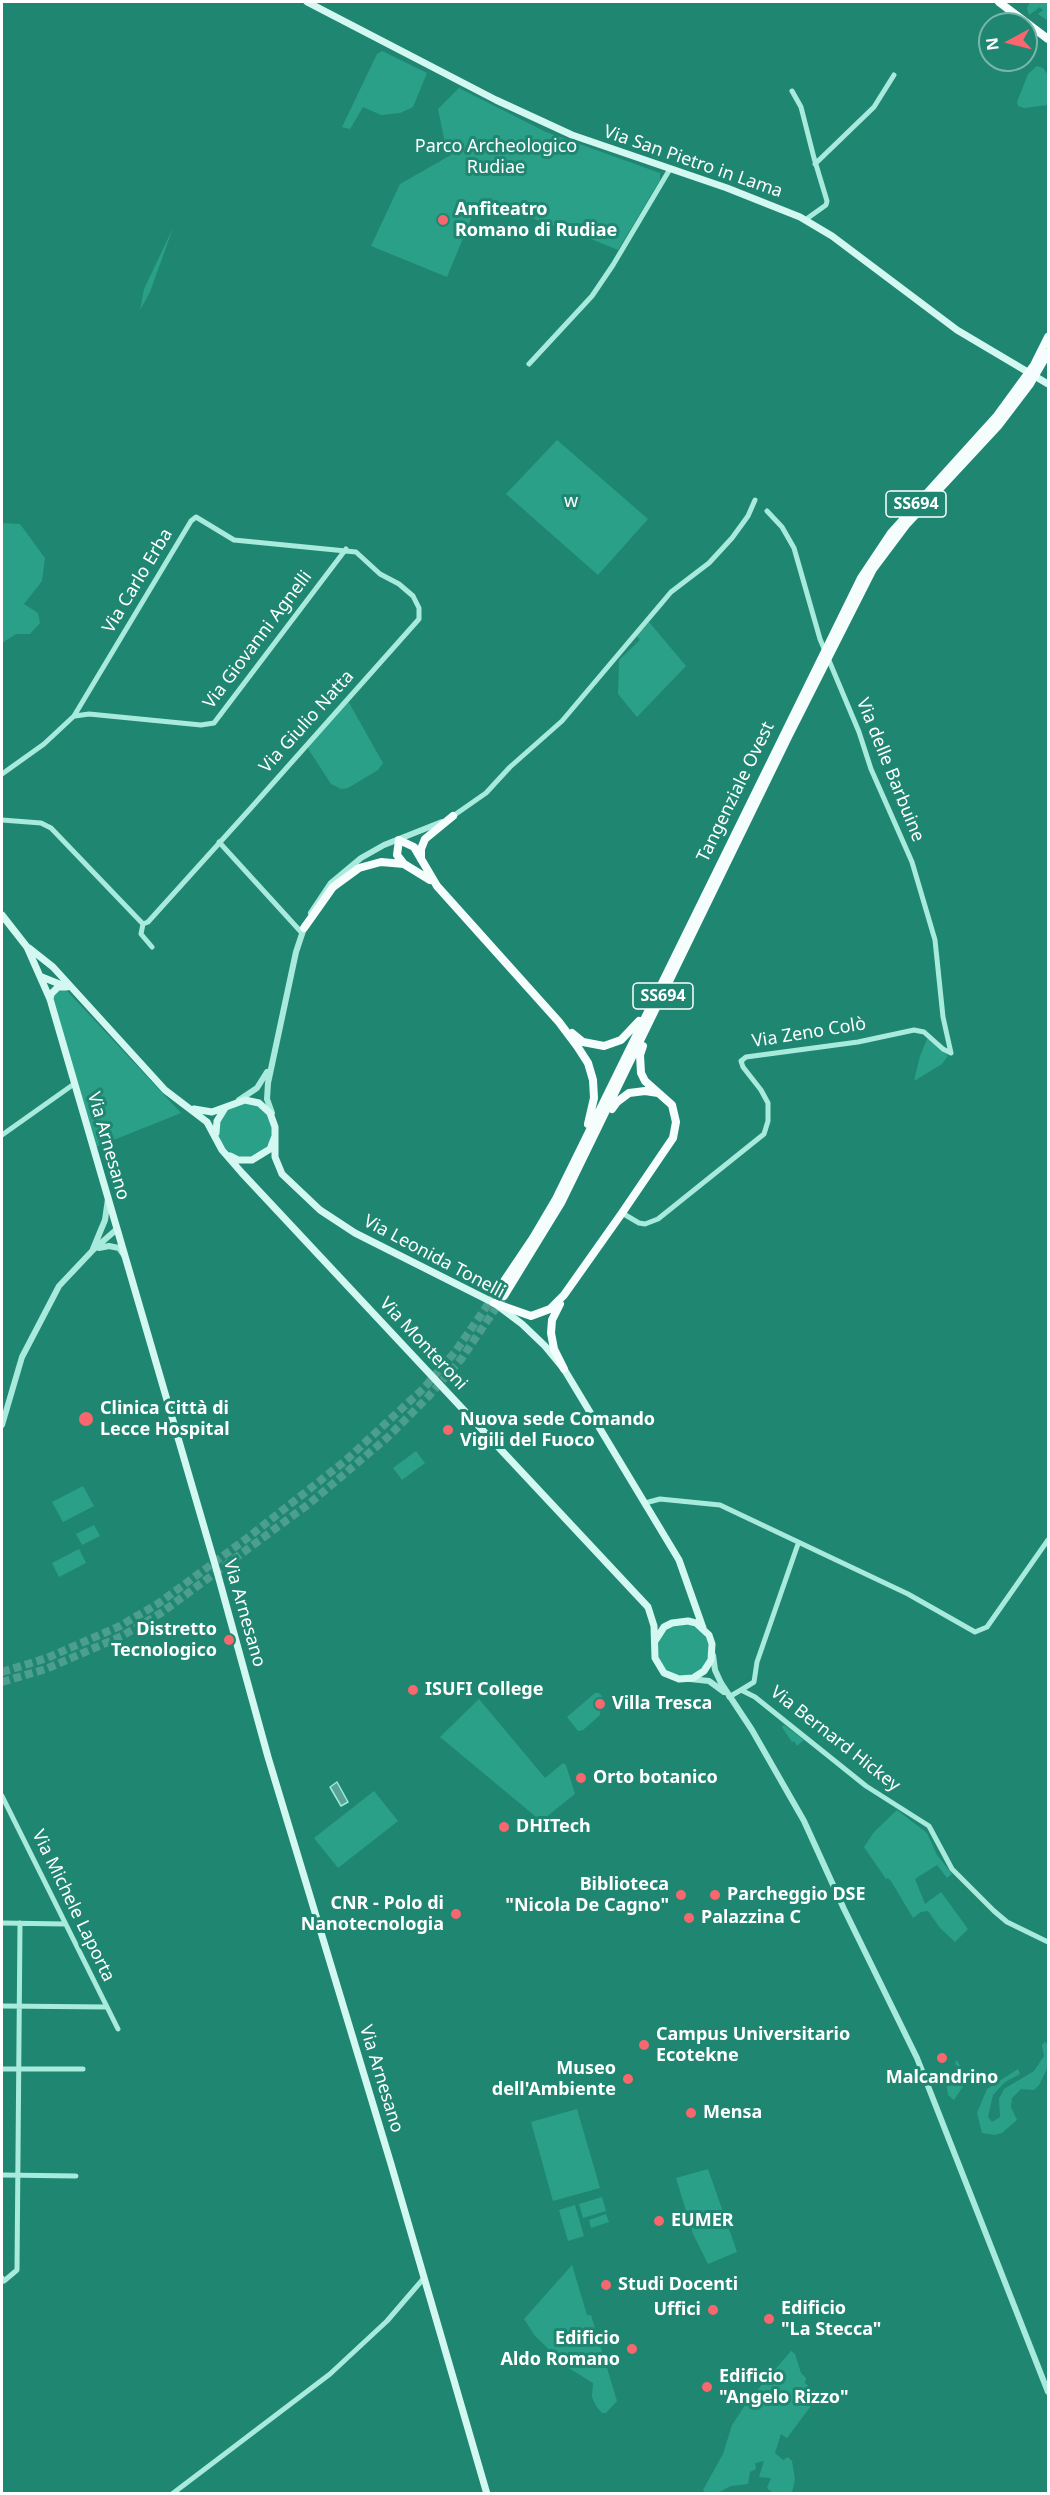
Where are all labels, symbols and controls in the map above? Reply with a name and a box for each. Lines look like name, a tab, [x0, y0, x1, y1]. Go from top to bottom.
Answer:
north arrow	[978, 12, 1038, 72]
text: N	[980, 36, 1004, 52]
street label: Via San Pietro in Lama	[601, 121, 785, 203]
park label: Parco Archeologico Rudiae	[415, 136, 577, 178]
place label: Anfiteatro Romano di Rudiae	[455, 199, 617, 242]
marker: Anfiteatro Romano di Rudiae	[436, 213, 450, 227]
park label: w	[564, 491, 578, 513]
road number: SS694	[886, 491, 946, 517]
street label: Via Carlo Erba	[98, 525, 178, 637]
street label: Via Giovanni Agnelli	[199, 567, 317, 713]
street label: Via Giulio Natta	[255, 666, 359, 778]
street label: Via delle Barbuine	[851, 695, 929, 845]
street label: Tangenziale Ovest	[693, 718, 779, 866]
road number: SS694	[633, 983, 693, 1009]
street label: Via Zeno Colò	[750, 1013, 868, 1053]
street label: Via Arnesano	[82, 1090, 134, 1202]
street label: Via Leonida Tonelli	[360, 1211, 508, 1303]
street label: Via Monteroni	[375, 1293, 471, 1395]
place label: Clinica Città di Lecce Hospital	[100, 1398, 230, 1440]
place label: Nuova sede Comando Vigili del Fuoco	[460, 1409, 655, 1452]
marker: Clinica Città di Lecce Hospital	[77, 1410, 95, 1428]
marker: Nuova sede Comando Vigili del Fuoco	[441, 1423, 455, 1437]
street label: Via Arnesano	[218, 1557, 270, 1669]
place label: Distretto Tecnologico	[111, 1619, 217, 1662]
marker: Distretto Tecnologico	[222, 1633, 236, 1647]
place label: ISUFI College	[425, 1679, 543, 1701]
street label: Via Bernard Hickey	[766, 1682, 904, 1796]
marker: ISUFI College	[406, 1683, 420, 1697]
place label: Villa Tresca	[612, 1693, 712, 1715]
marker: Villa Tresca	[593, 1697, 607, 1711]
place label: Orto botanico	[593, 1767, 718, 1789]
marker: Orto botanico	[574, 1771, 588, 1785]
place label: DHITech	[516, 1816, 591, 1838]
marker: DHITech	[497, 1820, 511, 1834]
street label: Via Michele Laporta	[27, 1827, 119, 1985]
place label: Biblioteca "Nicola De Cagno"	[505, 1874, 669, 1916]
place label: Parcheggio DSE	[727, 1884, 866, 1906]
marker: Biblioteca "Nicola De Cagno"	[674, 1888, 688, 1902]
marker: Parcheggio DSE	[708, 1888, 722, 1902]
place label: CNR - Polo di Nanotecnologia	[301, 1893, 444, 1936]
marker: CNR - Polo di Nanotecnologia	[449, 1907, 463, 1921]
place label: Palazzina C	[701, 1907, 801, 1929]
marker: Palazzina C	[682, 1911, 696, 1925]
street label: Via Arnesano	[354, 2023, 408, 2135]
place label: Campus Universitario Ecotekne	[656, 2024, 850, 2066]
marker: Campus Universitario Ecotekne	[637, 2038, 651, 2052]
marker: Malcandrino	[935, 2051, 949, 2065]
place label: Museo dell'Ambiente	[492, 2058, 616, 2100]
place label: Malcandrino	[886, 2067, 998, 2089]
marker: Museo dell'Ambiente	[621, 2072, 635, 2086]
place label: Mensa	[703, 2102, 762, 2124]
marker: Mensa	[684, 2106, 698, 2120]
place label: EUMER	[671, 2210, 734, 2232]
marker: EUMER	[652, 2214, 666, 2228]
place label: Studi Docenti	[618, 2274, 738, 2296]
marker: Studi Docenti	[599, 2278, 613, 2292]
place label: Edificio "La Stecca"	[781, 2298, 881, 2340]
place label: Uffici	[653, 2299, 701, 2321]
marker: Uffici	[706, 2303, 720, 2317]
marker: Edificio "La Stecca"	[762, 2312, 776, 2326]
place label: Edificio Aldo Romano	[501, 2328, 620, 2370]
marker: Edificio Aldo Romano	[625, 2342, 639, 2356]
place label: Edificio "Angelo Rizzo"	[719, 2366, 849, 2408]
marker: Edificio "Angelo Rizzo"	[700, 2380, 714, 2394]

